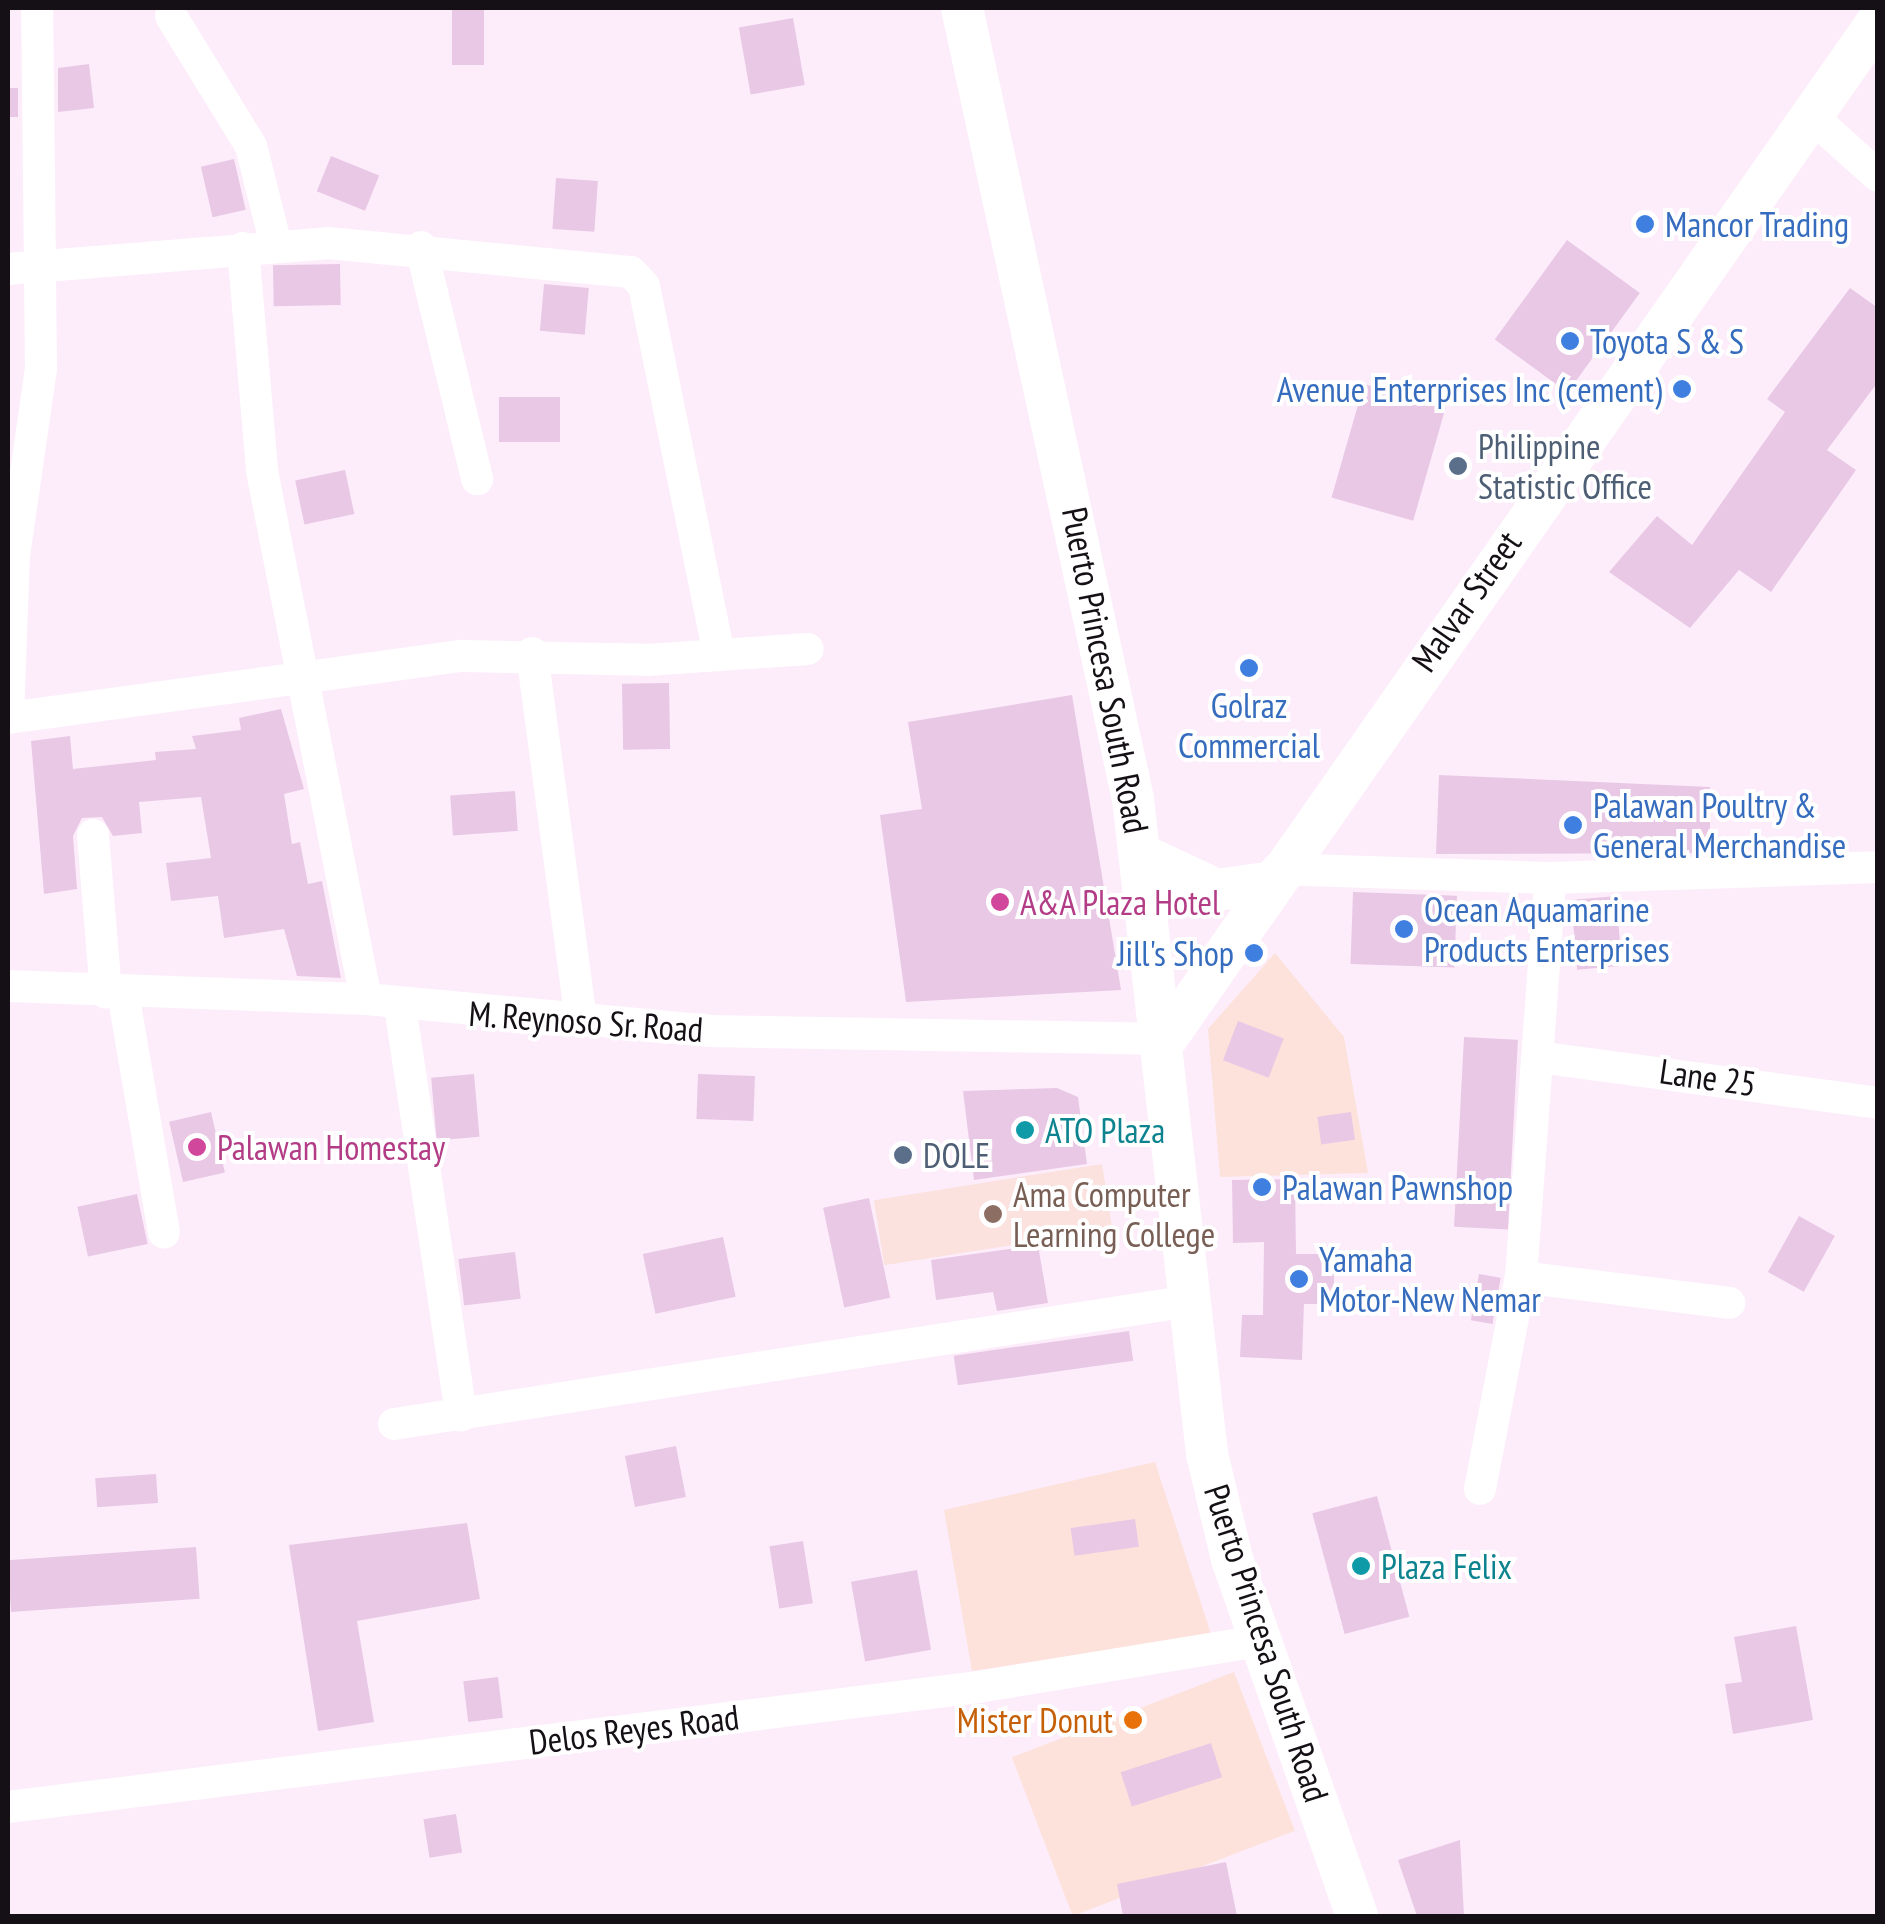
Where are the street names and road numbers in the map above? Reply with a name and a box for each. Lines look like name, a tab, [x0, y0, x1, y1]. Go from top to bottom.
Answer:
street label: Puerto Princesa South Road	[1054, 503, 1158, 837]
street label: Malvar Street	[1402, 523, 1530, 679]
street label: M. Reynoso Sr. Road	[465, 992, 707, 1050]
street label: Lane 25	[1657, 1049, 1759, 1105]
street label: Puerto Princesa South Road	[1196, 1479, 1338, 1807]
street label: Delos Reyes Road	[527, 1695, 741, 1763]

